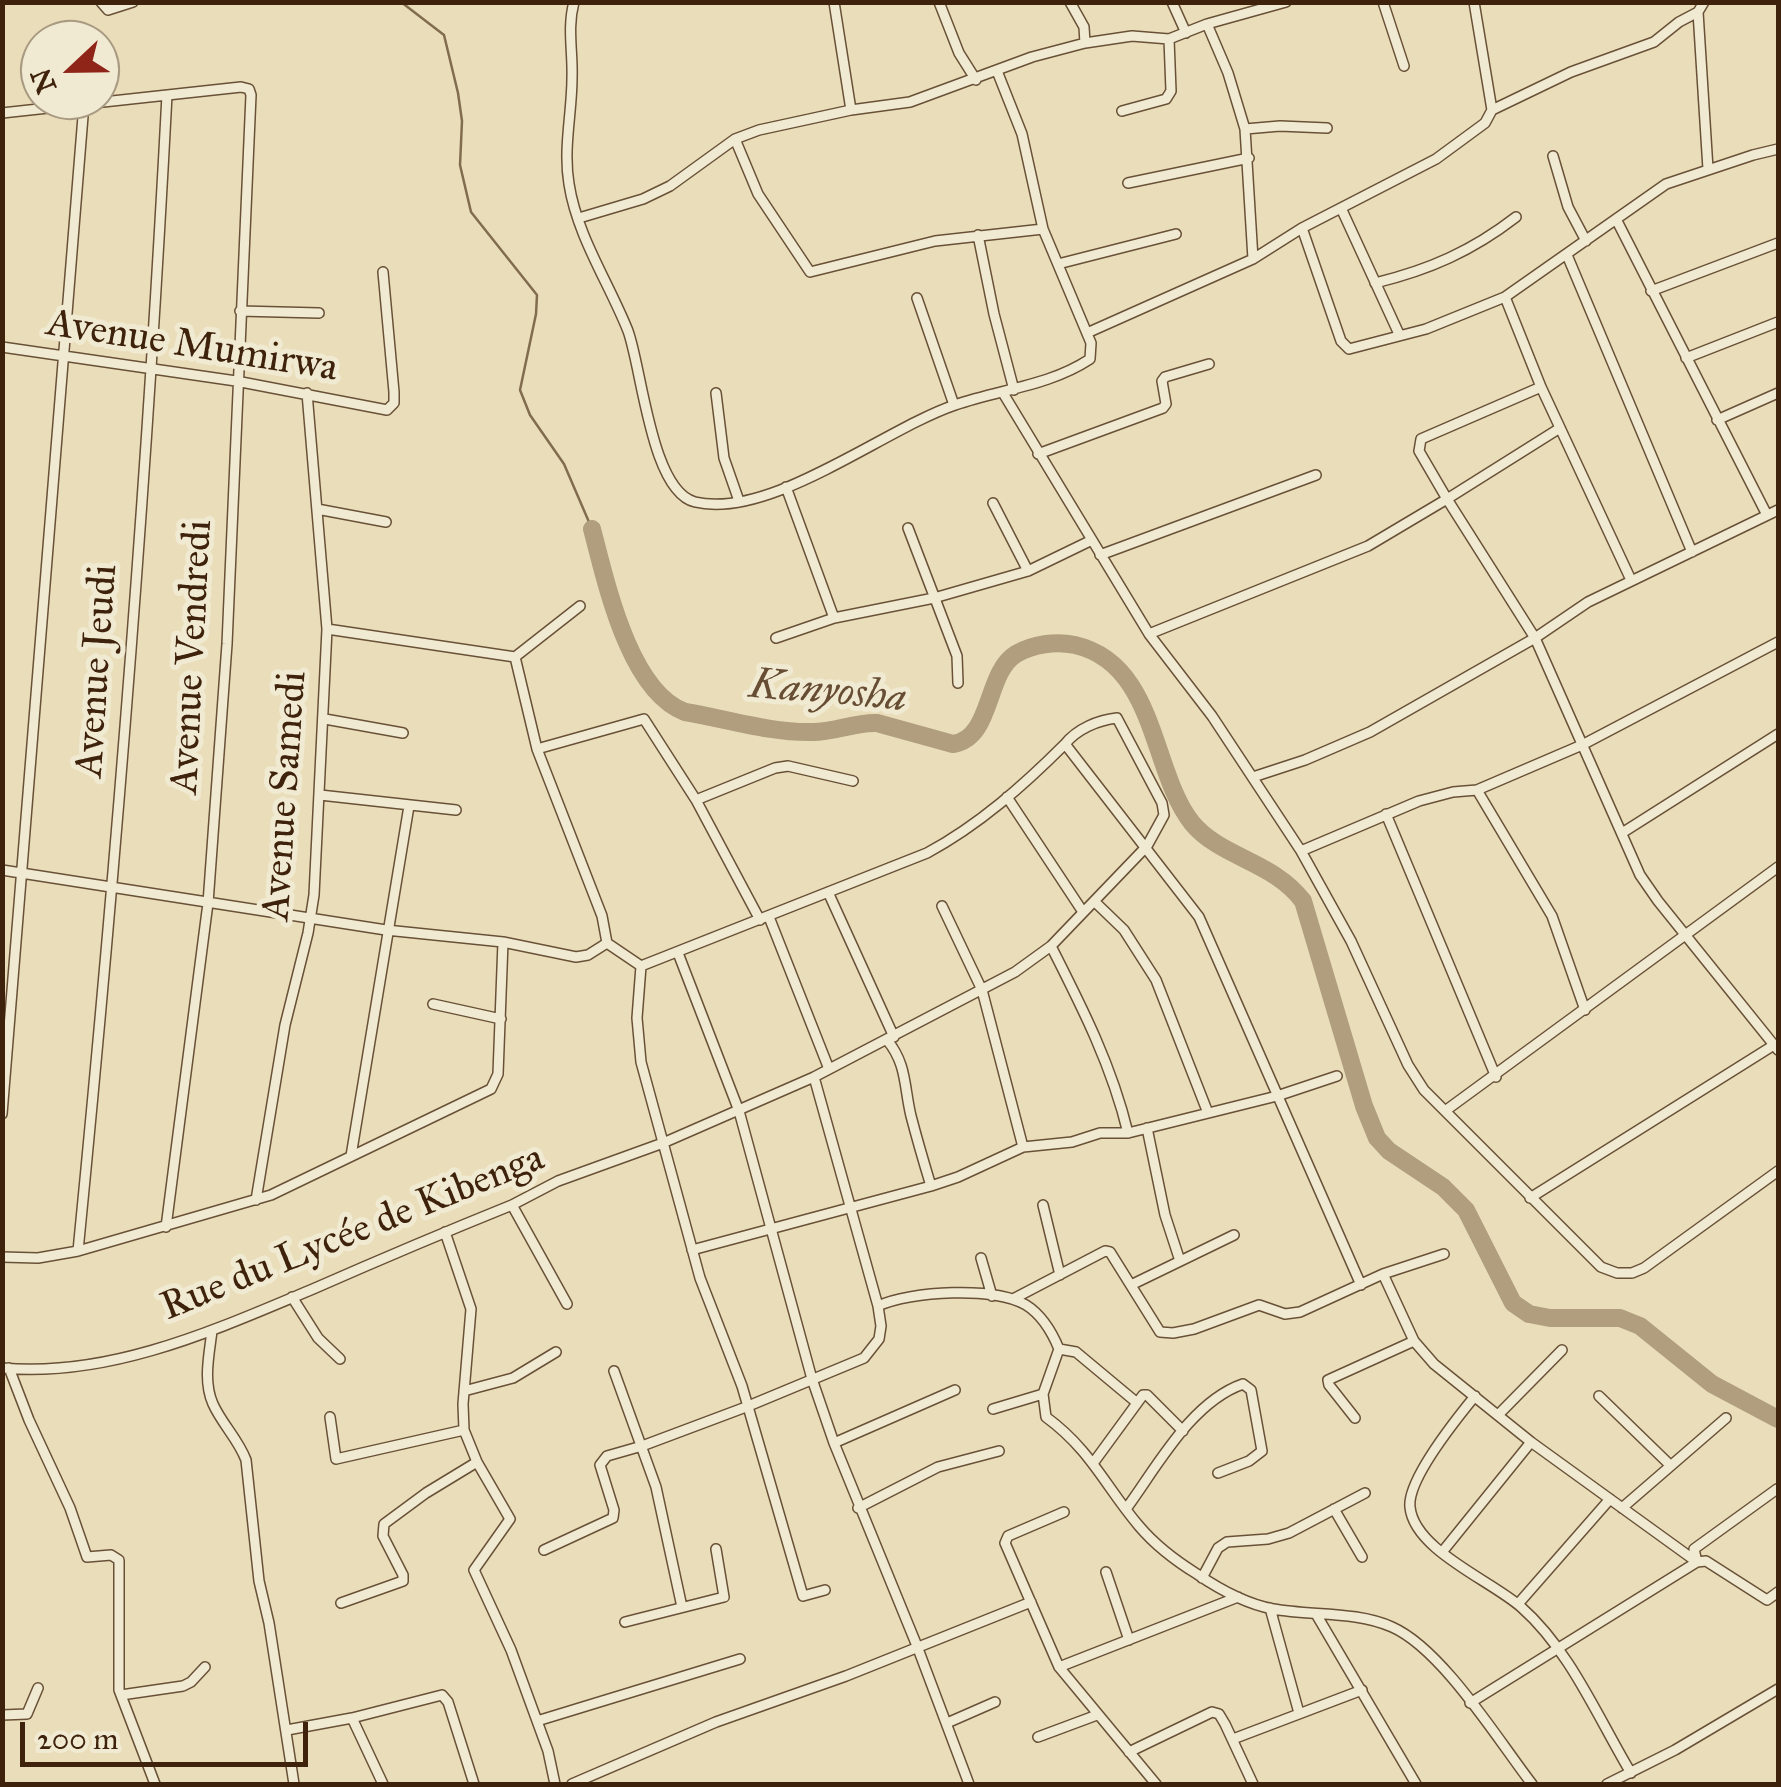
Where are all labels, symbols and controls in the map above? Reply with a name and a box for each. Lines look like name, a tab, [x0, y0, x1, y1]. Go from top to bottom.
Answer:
north arrow	[20, 20, 120, 120]
text: N	[23, 63, 64, 98]
street label: Avenue Mumirwa	[43, 300, 341, 394]
street label: Avenue Vendredi	[162, 519, 224, 795]
street label: Avenue Jeudi	[67, 563, 129, 779]
water label: Kanyosha	[747, 661, 909, 725]
street label: Avenue Samedi	[253, 670, 319, 922]
street label: Rue du Lycée de Kibenga	[155, 1135, 551, 1333]
scale bar	[25, 1702, 312, 1764]
text: 200 m	[37, 1721, 118, 1757]

